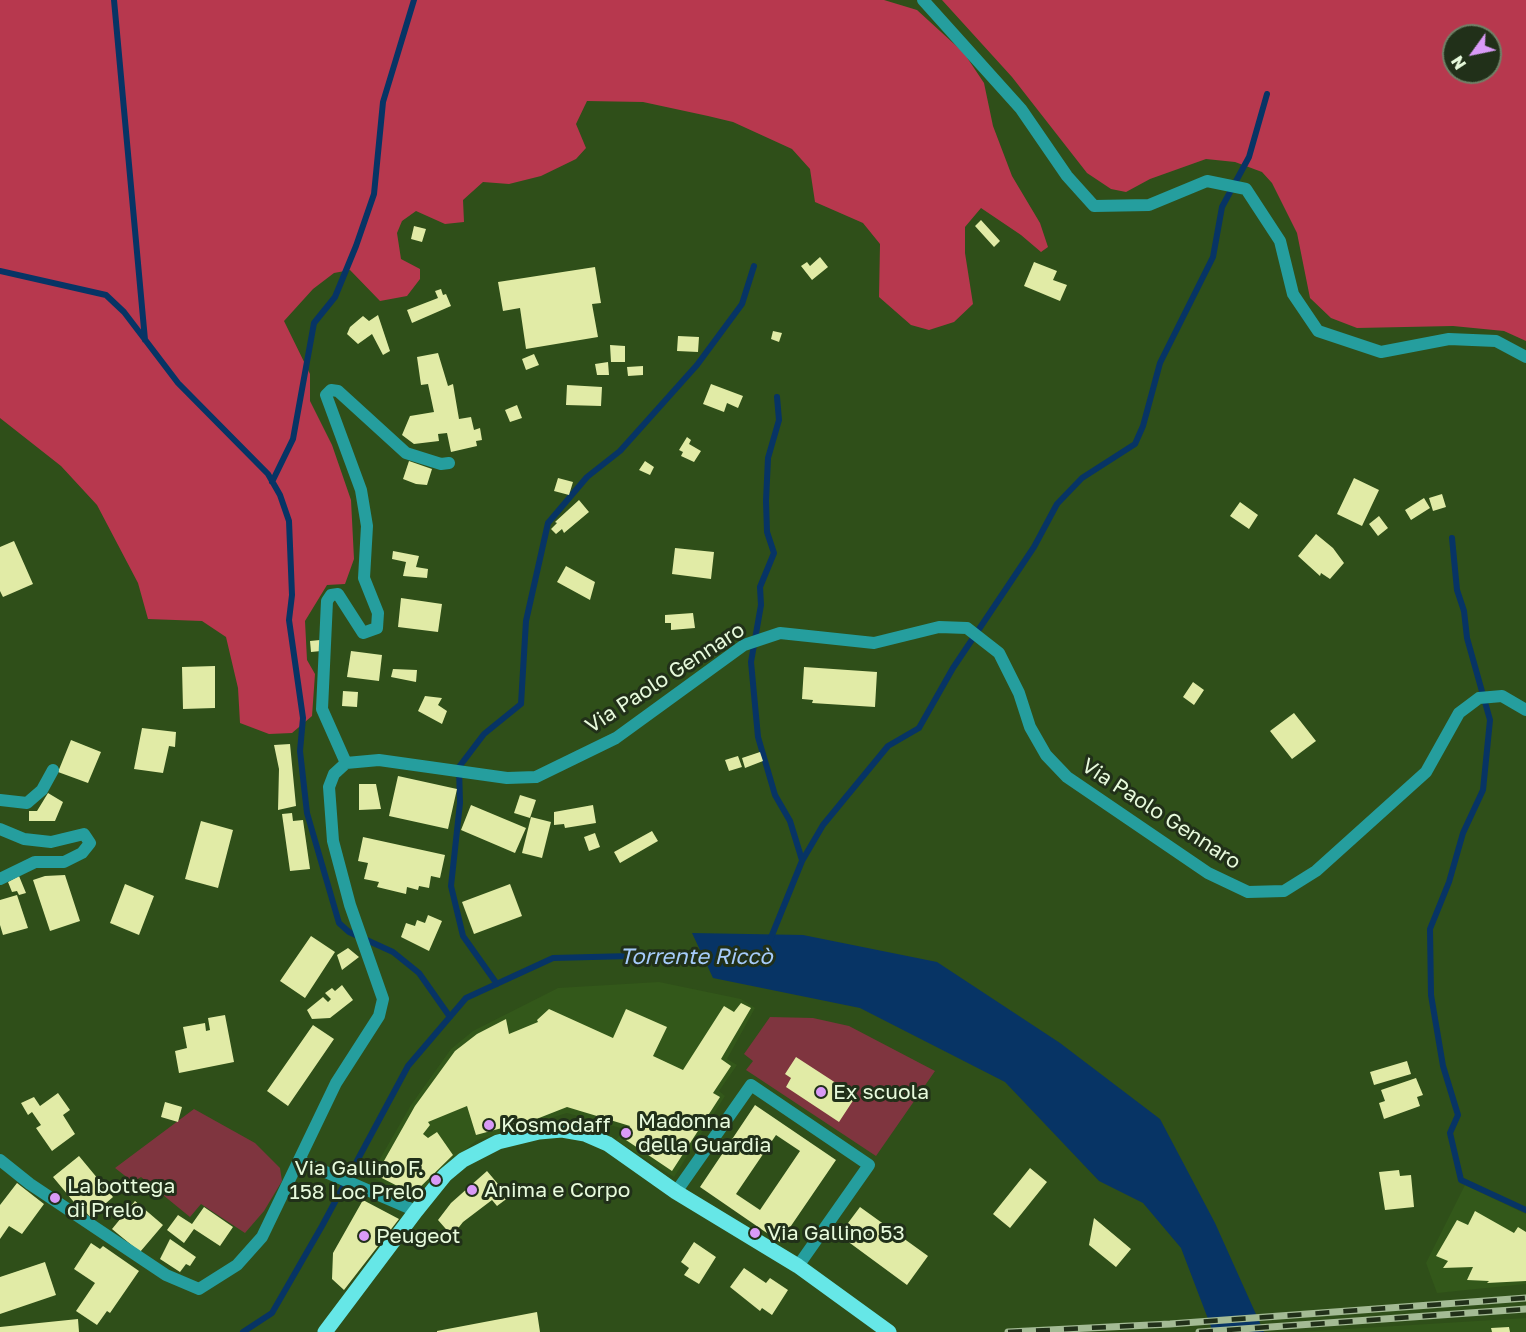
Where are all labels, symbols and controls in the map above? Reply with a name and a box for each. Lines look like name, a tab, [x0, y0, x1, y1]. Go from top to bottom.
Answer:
north arrow	[1442, 24, 1502, 84]
text: N	[1447, 52, 1470, 73]
street label: Via Paolo Gennaro	[581, 617, 749, 739]
street label: Via Paolo Gennaro	[1077, 753, 1245, 875]
water label: Torrente Riccò	[620, 944, 772, 970]
place label: Ex scuola	[833, 1079, 929, 1105]
marker: Ex scuola	[814, 1085, 828, 1099]
place label: Madonna della Guardia	[638, 1108, 771, 1158]
place label: Kosmodaff	[501, 1112, 610, 1138]
marker: Kosmodaff	[482, 1118, 496, 1132]
marker: Madonna della Guardia	[619, 1126, 633, 1140]
place label: Via Gallino F. 158 Loc Prelo	[289, 1155, 424, 1205]
place label: La bottega di Prelo	[67, 1173, 175, 1223]
marker: Via Gallino F. 158 Loc Prelo	[429, 1173, 443, 1187]
place label: Anima e Corpo	[484, 1177, 630, 1203]
marker: Anima e Corpo	[465, 1183, 479, 1197]
marker: La bottega di Prelo	[48, 1191, 62, 1205]
place label: Via Gallino 53	[767, 1220, 905, 1246]
place label: Peugeot	[376, 1223, 461, 1249]
marker: Via Gallino 53	[748, 1226, 762, 1240]
marker: Peugeot	[357, 1229, 371, 1243]

